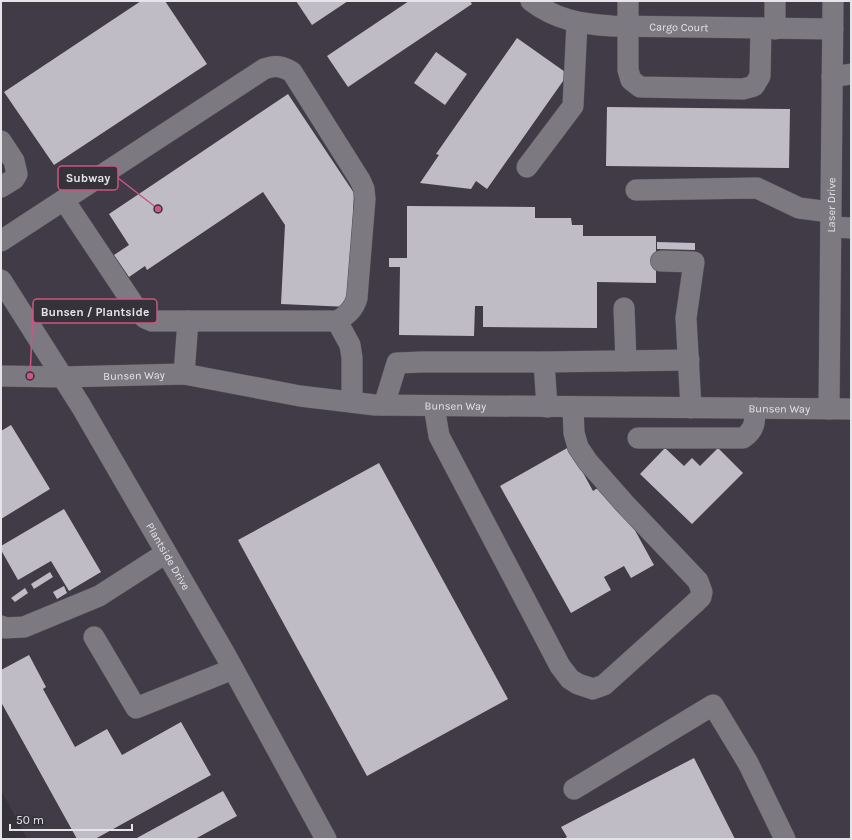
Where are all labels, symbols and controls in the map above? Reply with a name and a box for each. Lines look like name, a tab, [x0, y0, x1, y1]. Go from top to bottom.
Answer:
street label: Cargo Court	[649, 20, 708, 34]
callout: Subway	[58, 166, 118, 190]
text: Subway	[66, 171, 110, 185]
street label: Laser Drive	[824, 177, 838, 233]
callout: Bunsen / Plantside	[33, 299, 157, 323]
text: Bunsen / Plantside	[41, 305, 149, 319]
street label: Bunsen Way	[103, 368, 165, 382]
street label: Bunsen Way	[425, 399, 486, 412]
street label: Bunsen Way	[749, 402, 810, 415]
street label: Plantside Drive	[144, 520, 193, 593]
scale bar	[10, 806, 132, 832]
text: 50 m	[16, 813, 44, 827]

